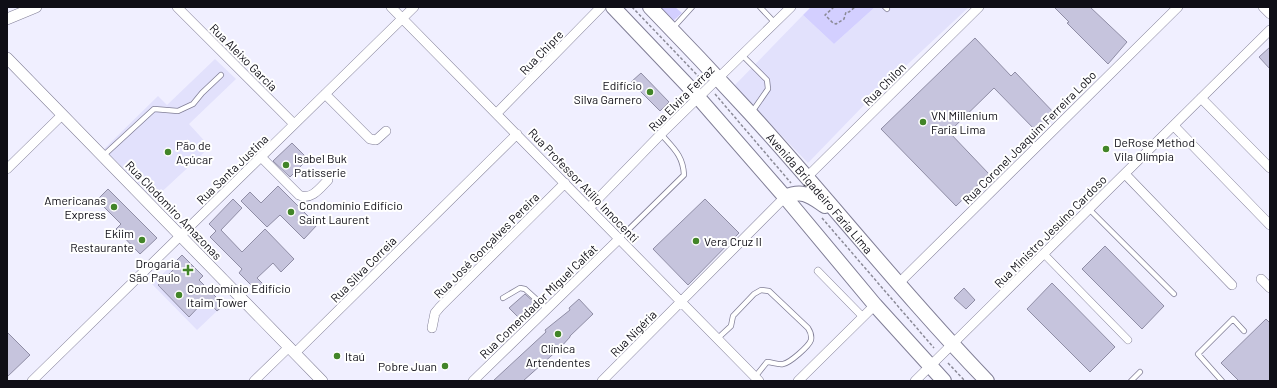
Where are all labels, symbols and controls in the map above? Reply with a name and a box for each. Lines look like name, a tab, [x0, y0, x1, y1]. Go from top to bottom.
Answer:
street label: Rua Aleixo Garcia	[207, 20, 281, 94]
street label: Rua Chipre	[516, 27, 566, 77]
street label: Rua Chilon	[860, 60, 908, 108]
street label: Rua Elvira Ferraz	[645, 62, 717, 134]
street label: Rua Coronel Joaquim Ferreira Lobo	[959, 67, 1099, 207]
place label: Edifício Silva Garnero	[574, 78, 642, 106]
marker: Edifício Silva Garnero	[645, 87, 655, 97]
place label: VN Millenium Faria Lima	[931, 108, 998, 136]
marker: VN Millenium Faria Lima	[918, 117, 928, 127]
street label: Rua Professor Atílio Innocenti	[526, 125, 642, 245]
street label: Avenida Brigadeiro Faria Lima	[764, 130, 876, 256]
street label: Rua Santa Justina	[193, 131, 271, 207]
place label: DeRose Method Vila Olímpia	[1114, 135, 1195, 163]
place label: Pão de Açúcar	[176, 138, 213, 166]
marker: DeRose Method Vila Olímpia	[1101, 144, 1111, 154]
marker: Pão de Açúcar	[163, 147, 173, 157]
place label: Isabel Buk Patisserie	[294, 151, 347, 179]
street label: Rua Clodomiro Amazonas	[123, 158, 225, 262]
marker: Isabel Buk Patisserie	[281, 160, 291, 170]
street label: Rua Ministro Jesuíno Cardoso	[991, 172, 1109, 290]
street label: Rua José Gonçalves Pereira	[430, 189, 542, 301]
place label: Americanas Express	[44, 193, 106, 221]
place label: Condomínio Edifício Saint Laurent	[299, 198, 403, 226]
marker: Americanas Express	[109, 202, 119, 212]
marker: Condomínio Edifício Saint Laurent	[286, 207, 296, 217]
place label: Ekiim Restaurante	[70, 226, 134, 254]
street label: Rua Silva Correia	[327, 233, 399, 305]
place label: Vera Cruz II	[704, 234, 762, 248]
marker: Ekiim Restaurante	[137, 235, 147, 245]
marker: Vera Cruz II	[691, 236, 701, 246]
street label: Rua Comendador Miguel Calfat	[476, 241, 600, 361]
place label: Drogaria São Paulo	[129, 256, 180, 284]
marker: Drogaria São Paulo	[183, 265, 193, 275]
place label: Condomínio Edifício Itaim Tower	[187, 281, 291, 309]
marker: Condomínio Edifício Itaim Tower	[174, 290, 184, 300]
street label: Rua Nigéria	[607, 307, 659, 359]
marker: Clínica Artendentes	[553, 329, 563, 339]
place label: Clínica Artendentes	[526, 341, 590, 369]
place label: Itaú	[345, 349, 365, 363]
marker: Itaú	[332, 351, 342, 361]
place label: Pobre Juan	[378, 359, 437, 373]
marker: Pobre Juan	[440, 361, 450, 371]

